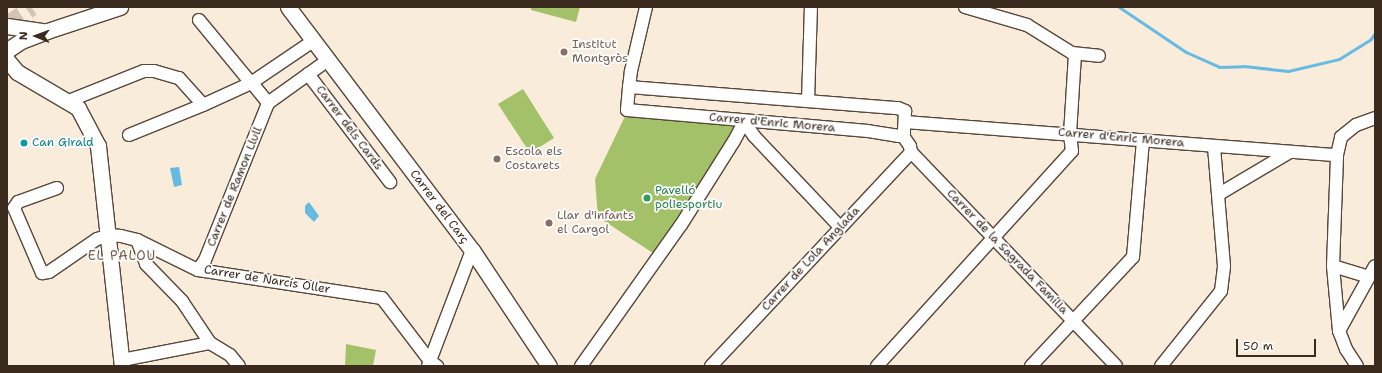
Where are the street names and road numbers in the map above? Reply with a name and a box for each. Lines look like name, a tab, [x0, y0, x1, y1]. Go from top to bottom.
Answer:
street label: Carrer dels Cards	[313, 83, 385, 173]
street label: Carrer d'Enric Morera	[708, 110, 836, 136]
street label: Carrer de Ramon Llull	[204, 125, 266, 249]
street label: Carrer d'Enric Morera	[1057, 125, 1185, 151]
street label: Carrer del Carç	[407, 167, 471, 247]
street label: Carrer de la Sagrada Família	[943, 186, 1071, 318]
street label: Carrer de Lola Anglada	[759, 204, 863, 314]
street label: Carrer de Narcís Oller	[203, 263, 331, 297]

